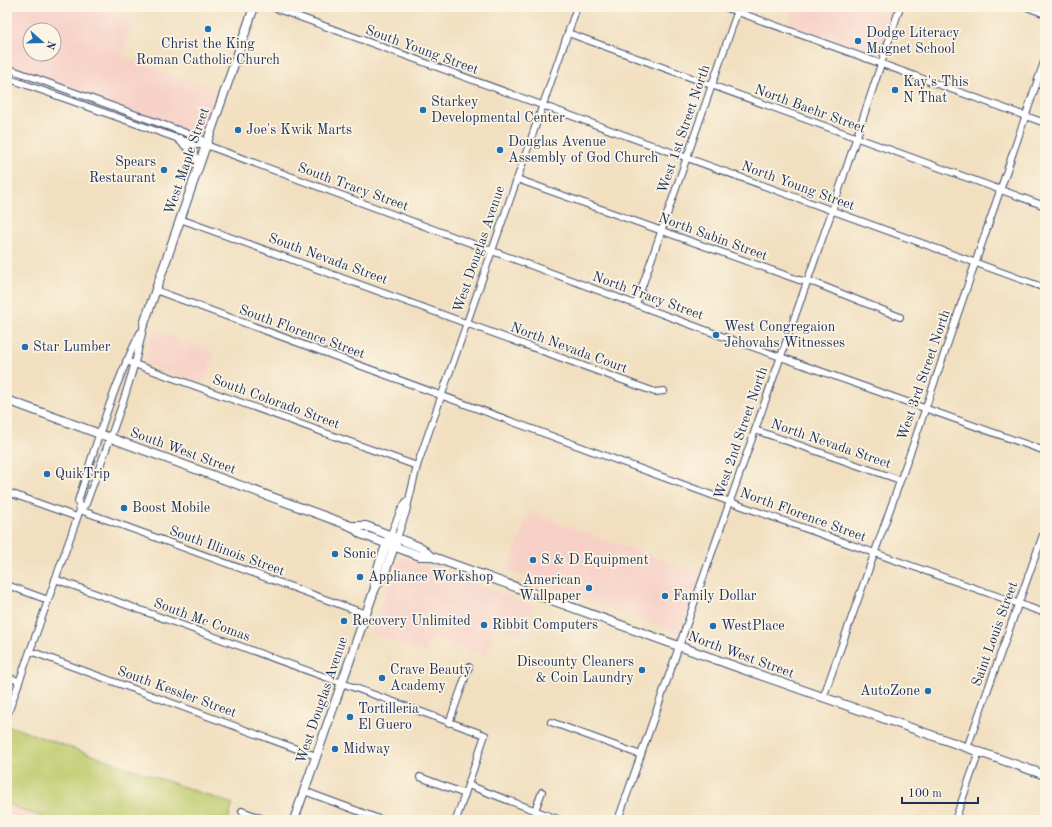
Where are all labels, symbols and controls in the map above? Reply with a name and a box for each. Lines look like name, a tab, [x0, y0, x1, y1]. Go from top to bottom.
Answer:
north arrow	[22, 22, 62, 62]
street label: South Young Street	[364, 23, 481, 77]
marker: Christ the King Roman Catholic Church	[203, 24, 213, 34]
place label: Dodge Literacy Magnet School	[866, 26, 960, 56]
marker: Dodge Literacy Magnet School	[853, 36, 863, 46]
place label: Christ the King Roman Catholic Church	[136, 37, 280, 67]
text: N	[43, 39, 57, 51]
street label: West 1st Street North	[655, 63, 713, 195]
place label: Kay's This N That	[903, 75, 969, 105]
street label: North Baehr Street	[752, 82, 868, 136]
marker: Kay's This N That	[890, 85, 900, 95]
place label: Starkey Developmental Center	[431, 95, 565, 125]
marker: Starkey Developmental Center	[418, 105, 428, 115]
street label: West Maple Street	[162, 106, 212, 216]
place label: Joe's Kwik Marts	[246, 123, 352, 137]
marker: Joe's Kwik Marts	[233, 125, 243, 135]
place label: Douglas Avenue Assembly of God Church	[508, 135, 659, 165]
marker: Douglas Avenue Assembly of God Church	[495, 145, 505, 155]
place label: Spears Restaurant	[89, 155, 156, 185]
street label: North Young Street	[739, 159, 857, 213]
street label: South Tracy Street	[296, 160, 410, 214]
marker: Spears Restaurant	[159, 165, 169, 175]
street label: West Douglas Avenue	[451, 184, 507, 314]
street label: North Sabin Street	[657, 211, 770, 263]
street label: South Nevada Street	[266, 231, 390, 287]
street label: North Tracy Street	[591, 269, 705, 323]
street label: South Florence Street	[237, 303, 367, 361]
street label: West 3rd Street North	[895, 308, 953, 442]
street label: North Nevada Court	[509, 320, 630, 376]
place label: West Congregaion Jehovahs Witnesses	[724, 320, 845, 350]
marker: West Congregaion Jehovahs Witnesses	[711, 330, 721, 340]
place label: Star Lumber	[33, 340, 111, 354]
marker: Star Lumber	[20, 342, 30, 352]
street label: West 2nd Street North	[712, 365, 770, 501]
street label: South Colorado Street	[210, 372, 342, 432]
street label: North Nevada Street	[769, 417, 893, 471]
street label: South West Street	[128, 425, 238, 477]
place label: QuikTrip	[55, 467, 110, 481]
marker: QuikTrip	[42, 469, 52, 479]
street label: North Florence Street	[738, 486, 868, 544]
place label: Boost Mobile	[132, 501, 210, 515]
marker: Boost Mobile	[119, 503, 129, 513]
street label: South Illinois Street	[167, 524, 287, 578]
place label: Sonic	[343, 547, 376, 561]
marker: Sonic	[330, 549, 340, 559]
place label: S & D Equipment	[541, 553, 649, 567]
marker: S & D Equipment	[528, 555, 538, 565]
place label: Appliance Workshop	[368, 570, 493, 584]
marker: Appliance Workshop	[355, 572, 365, 582]
place label: American Wallpaper	[519, 573, 581, 603]
street label: Saint Louis Street	[970, 580, 1020, 688]
marker: American Wallpaper	[584, 583, 594, 593]
place label: Family Dollar	[673, 589, 757, 603]
marker: Family Dollar	[660, 591, 670, 601]
street label: South Mc Comas	[152, 596, 252, 644]
place label: Recovery Unlimited	[352, 614, 471, 628]
marker: Recovery Unlimited	[339, 616, 349, 626]
place label: Ribbit Computers	[492, 618, 598, 632]
place label: WestPlace	[721, 619, 785, 633]
marker: Ribbit Computers	[479, 620, 489, 630]
marker: WestPlace	[708, 621, 718, 631]
street label: North West Street	[686, 629, 796, 681]
street label: West Douglas Avenue	[294, 635, 350, 765]
place label: Discounty Cleaners & Coin Laundry	[517, 655, 635, 685]
place label: Crave Beauty Academy	[390, 663, 472, 693]
street label: South Kessler Street	[116, 664, 239, 720]
marker: Discounty Cleaners & Coin Laundry	[637, 665, 647, 675]
marker: Crave Beauty Academy	[377, 673, 387, 683]
place label: AutoZone	[860, 684, 920, 698]
marker: AutoZone	[923, 686, 933, 696]
place label: Tortilleria El Guero	[358, 702, 419, 732]
marker: Tortilleria El Guero	[345, 712, 355, 722]
place label: Midway	[343, 742, 391, 756]
marker: Midway	[330, 744, 340, 754]
scale bar	[902, 779, 978, 805]
text: 100 m	[908, 788, 942, 800]

